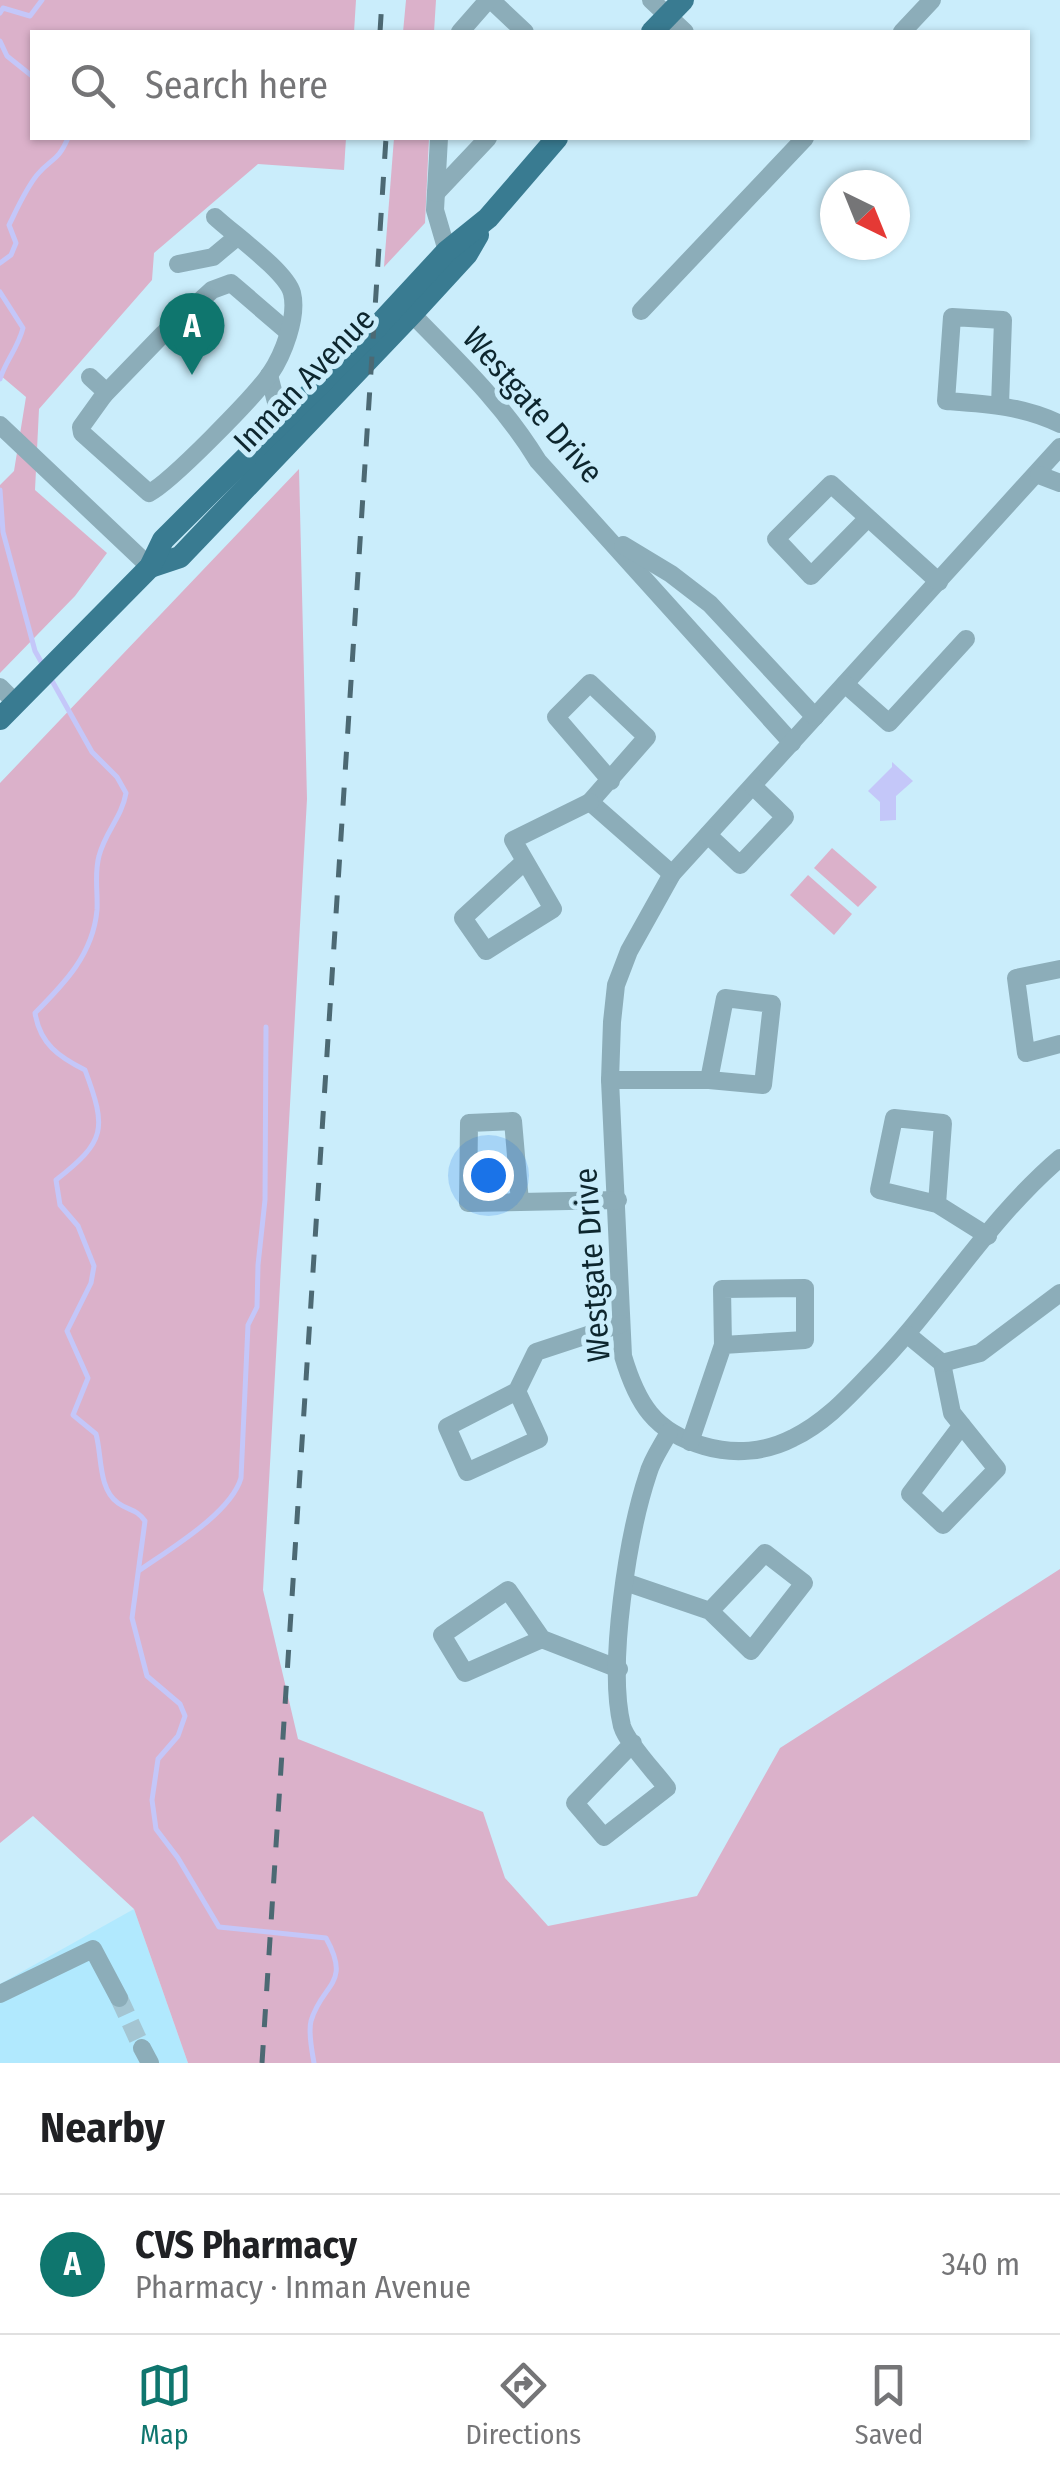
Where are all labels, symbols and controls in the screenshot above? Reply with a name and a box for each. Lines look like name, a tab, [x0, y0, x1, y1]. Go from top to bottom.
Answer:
search box	[30, 30, 1030, 140]
icon: search	[65, 58, 120, 113]
text: Search here	[145, 62, 328, 108]
north arrow	[820, 170, 910, 260]
pin: A	[160, 292, 224, 375]
street label: Inman Avenue	[226, 300, 382, 460]
street label: Westgate Drive	[455, 319, 611, 491]
your location	[463, 1150, 514, 1201]
street label: Westgate Drive	[566, 1167, 618, 1363]
text: Nearby	[40, 2103, 165, 2153]
text: CVS Pharmacy	[135, 2222, 357, 2268]
text: A	[64, 2245, 81, 2283]
text: 340 m	[941, 2245, 1020, 2283]
text: Pharmacy · Inman Avenue	[135, 2268, 471, 2306]
tab: Map	[137, 2358, 192, 2451]
tab: Directions	[465, 2358, 581, 2451]
tab: Saved	[855, 2358, 923, 2451]

